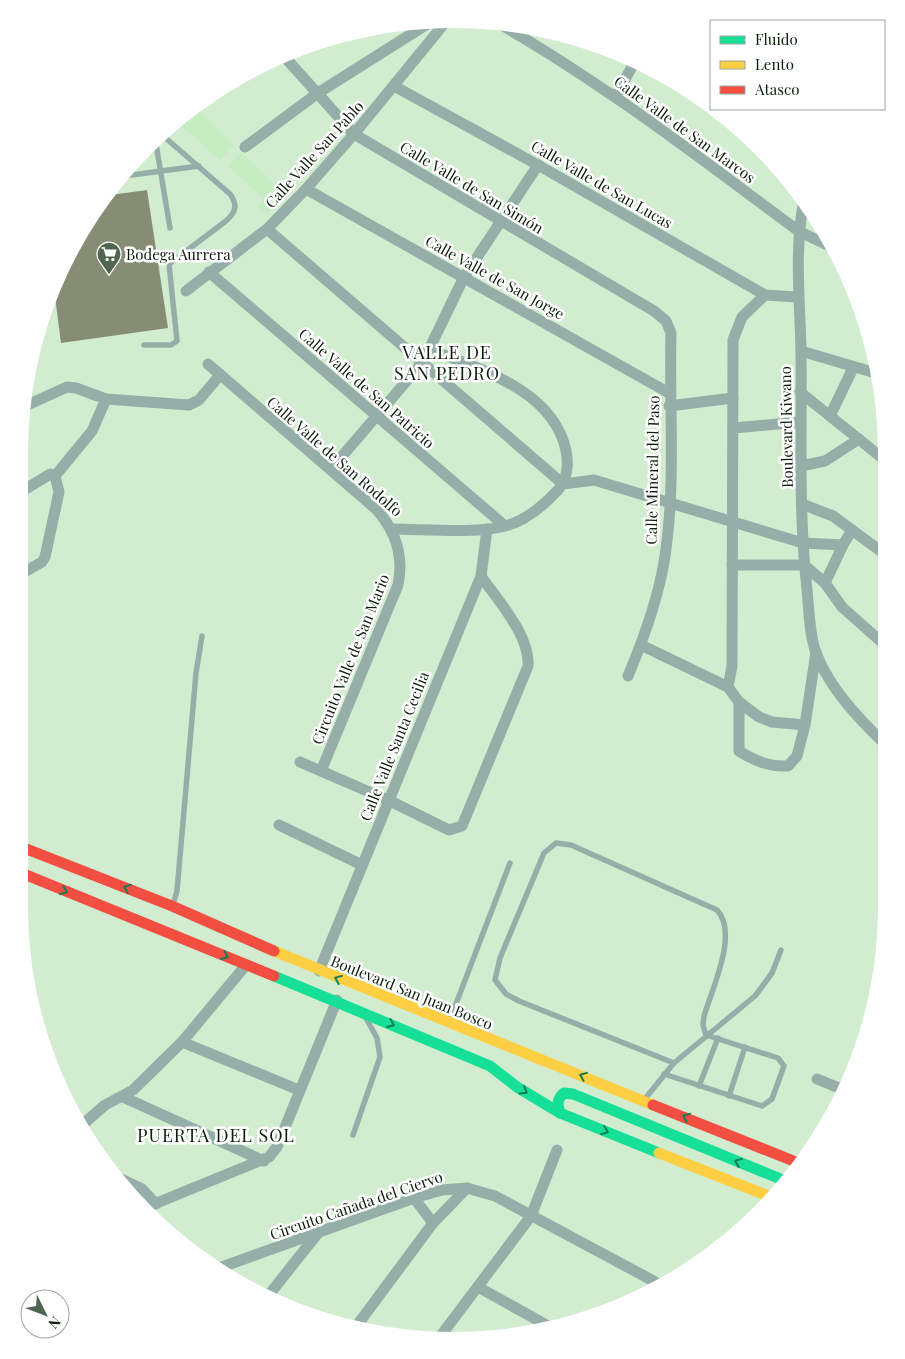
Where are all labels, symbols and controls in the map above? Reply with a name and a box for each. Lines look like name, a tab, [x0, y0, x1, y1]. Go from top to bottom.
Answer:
legend	[710, 20, 885, 110]
text: Fluido	[755, 29, 798, 49]
text: Lento	[755, 54, 794, 74]
street label: Calle Valle de San Marcos	[610, 71, 760, 187]
text: Atasco	[754, 79, 799, 99]
street label: Calle Valle San Pablo	[260, 96, 368, 212]
street label: Calle Valle de San Lucas	[528, 135, 676, 233]
street label: Calle Valle de San Simón	[397, 136, 548, 238]
street label: Calle Valle de San Jorge	[422, 230, 568, 324]
supermarket icon: Bodega Aurrera	[96, 241, 122, 275]
place label: Bodega Aurrera	[126, 244, 231, 264]
street label: Calle Valle de San Patricio	[295, 324, 439, 452]
district label: VALLE DE SAN PEDRO	[394, 340, 500, 385]
street label: Boulevard Kiwano	[775, 366, 797, 488]
street label: Calle Valle de San Rodolfo	[263, 392, 407, 520]
street label: Calle Mineral del Paso	[641, 395, 663, 545]
street label: Circuito Valle de San Mario	[307, 571, 393, 747]
street label: Calle Valle Santa Cecilia	[355, 668, 433, 824]
one-way arrow	[59, 884, 68, 895]
one-way arrow	[123, 884, 132, 894]
one-way arrow	[220, 949, 229, 960]
street label: Boulevard San Juan Bosco	[328, 950, 496, 1034]
one-way arrow	[334, 975, 343, 985]
one-way arrow	[386, 1017, 395, 1028]
one-way arrow	[579, 1072, 588, 1082]
one-way arrow	[518, 1085, 527, 1095]
one-way arrow	[682, 1113, 691, 1124]
district label: PUERTA DEL SOL	[137, 1123, 295, 1147]
one-way arrow	[600, 1125, 609, 1135]
one-way arrow	[734, 1158, 743, 1168]
street label: Circuito Cañada del Ciervo	[267, 1166, 445, 1244]
north arrow	[20, 1289, 70, 1339]
text: N	[45, 1313, 65, 1333]

